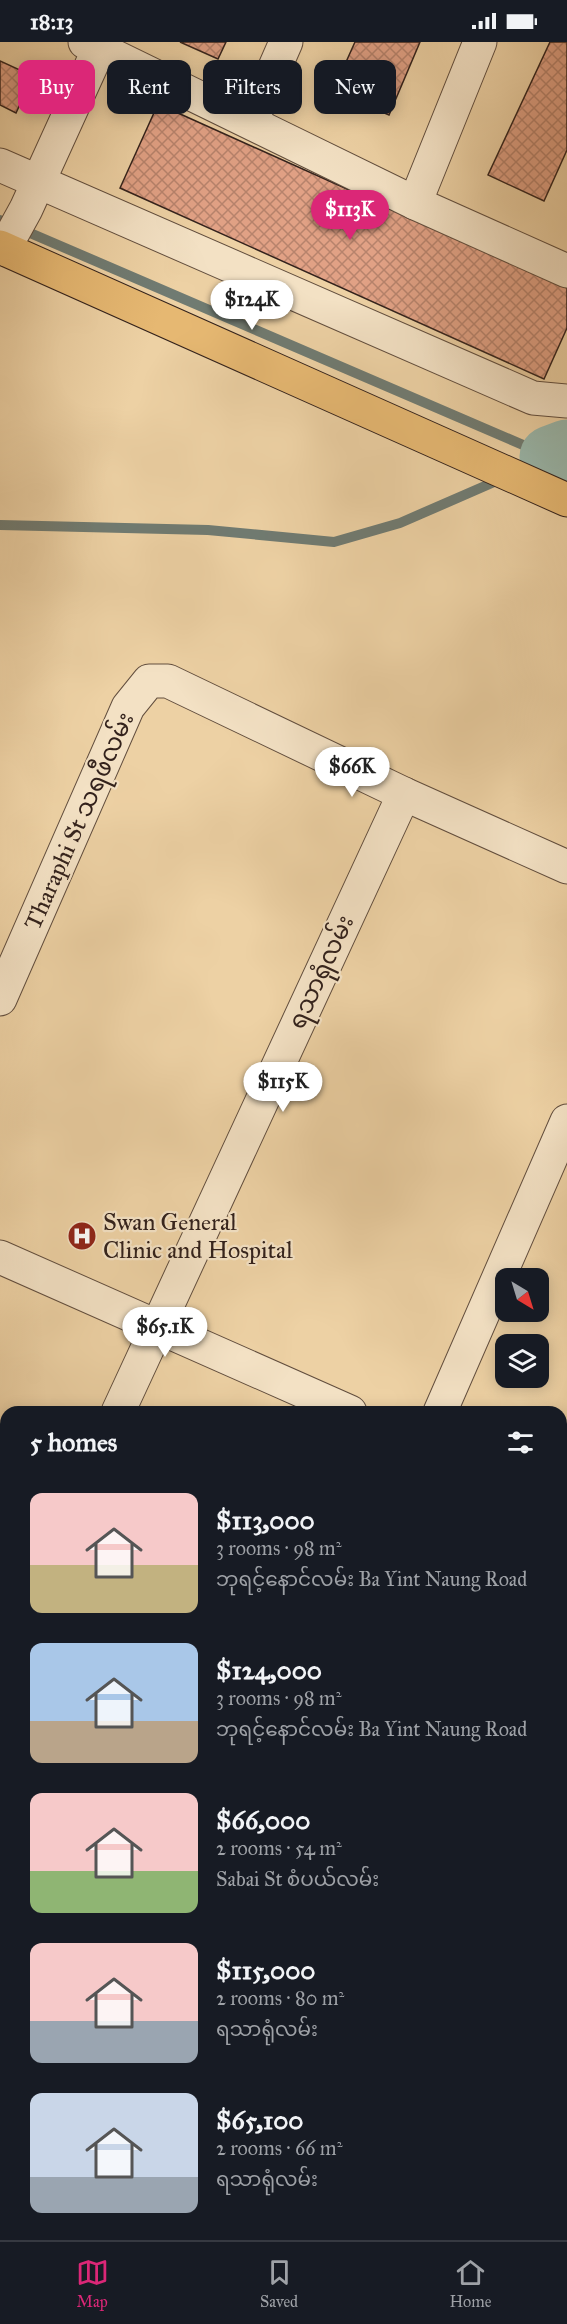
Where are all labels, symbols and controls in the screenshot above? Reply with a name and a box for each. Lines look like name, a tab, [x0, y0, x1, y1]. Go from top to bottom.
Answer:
text: 18:13	[30, 8, 73, 35]
chip: Buy	[18, 60, 95, 114]
chip: Rent	[107, 60, 191, 114]
chip: Filters	[203, 60, 302, 114]
chip: New	[314, 60, 396, 114]
pin: $113K	[308, 190, 392, 241]
text: $113K	[325, 197, 375, 221]
pin: $124K	[210, 280, 294, 331]
text: $124K	[224, 287, 280, 311]
street label: Tharaphi St သရဖီလမ်း	[17, 707, 144, 936]
pin: $66K	[316, 747, 388, 798]
text: $66K	[329, 754, 375, 778]
street label: ရသာရုံလမ်း	[281, 910, 364, 1035]
pin: $115K	[241, 1062, 325, 1113]
text: $115K	[257, 1069, 309, 1093]
place label: Swan General Clinic and Hospital	[103, 1207, 293, 1265]
hospital icon: Swan General Clinic and Hospital	[66, 1220, 98, 1252]
north arrow	[495, 1268, 549, 1322]
map controls	[495, 1268, 549, 1388]
pin: $65.1K	[116, 1307, 214, 1358]
text: $65.1K	[136, 1314, 194, 1338]
button: layers	[495, 1334, 549, 1388]
text: 5 homes	[30, 1426, 117, 1458]
icon: filters	[504, 1426, 537, 1459]
text: $113,000	[216, 1504, 315, 1536]
icon: home	[78, 1517, 150, 1589]
text: 3 rooms · 98 m²	[216, 1536, 341, 1560]
text: ဘုရင့်နောင်လမ်း Ba Yint Naung Road	[216, 1567, 527, 1591]
text: $124,000	[216, 1654, 322, 1686]
icon: home	[78, 1667, 150, 1739]
text: 3 rooms · 98 m²	[216, 1686, 341, 1710]
text: ဘုရင့်နောင်လမ်း Ba Yint Naung Road	[216, 1717, 527, 1741]
text: $66,000	[216, 1804, 310, 1836]
icon: home	[78, 1817, 150, 1889]
text: 2 rooms · 54 m²	[216, 1836, 342, 1860]
text: Sabai St စံပယ်လမ်း	[216, 1867, 379, 1891]
text: $115,000	[216, 1954, 315, 1986]
icon: home	[78, 1967, 150, 2039]
text: 2 rooms · 80 m²	[216, 1986, 344, 2010]
text: ရသာရုံလမ်း	[216, 2017, 318, 2041]
text: $65,100	[216, 2104, 303, 2136]
icon: home	[78, 2117, 150, 2189]
text: 2 rooms · 66 m²	[216, 2136, 342, 2160]
text: ရသာရုံလမ်း	[216, 2167, 318, 2191]
tab: Map	[76, 2256, 109, 2311]
tab: Saved	[260, 2256, 298, 2311]
tab: Home	[449, 2256, 491, 2311]

